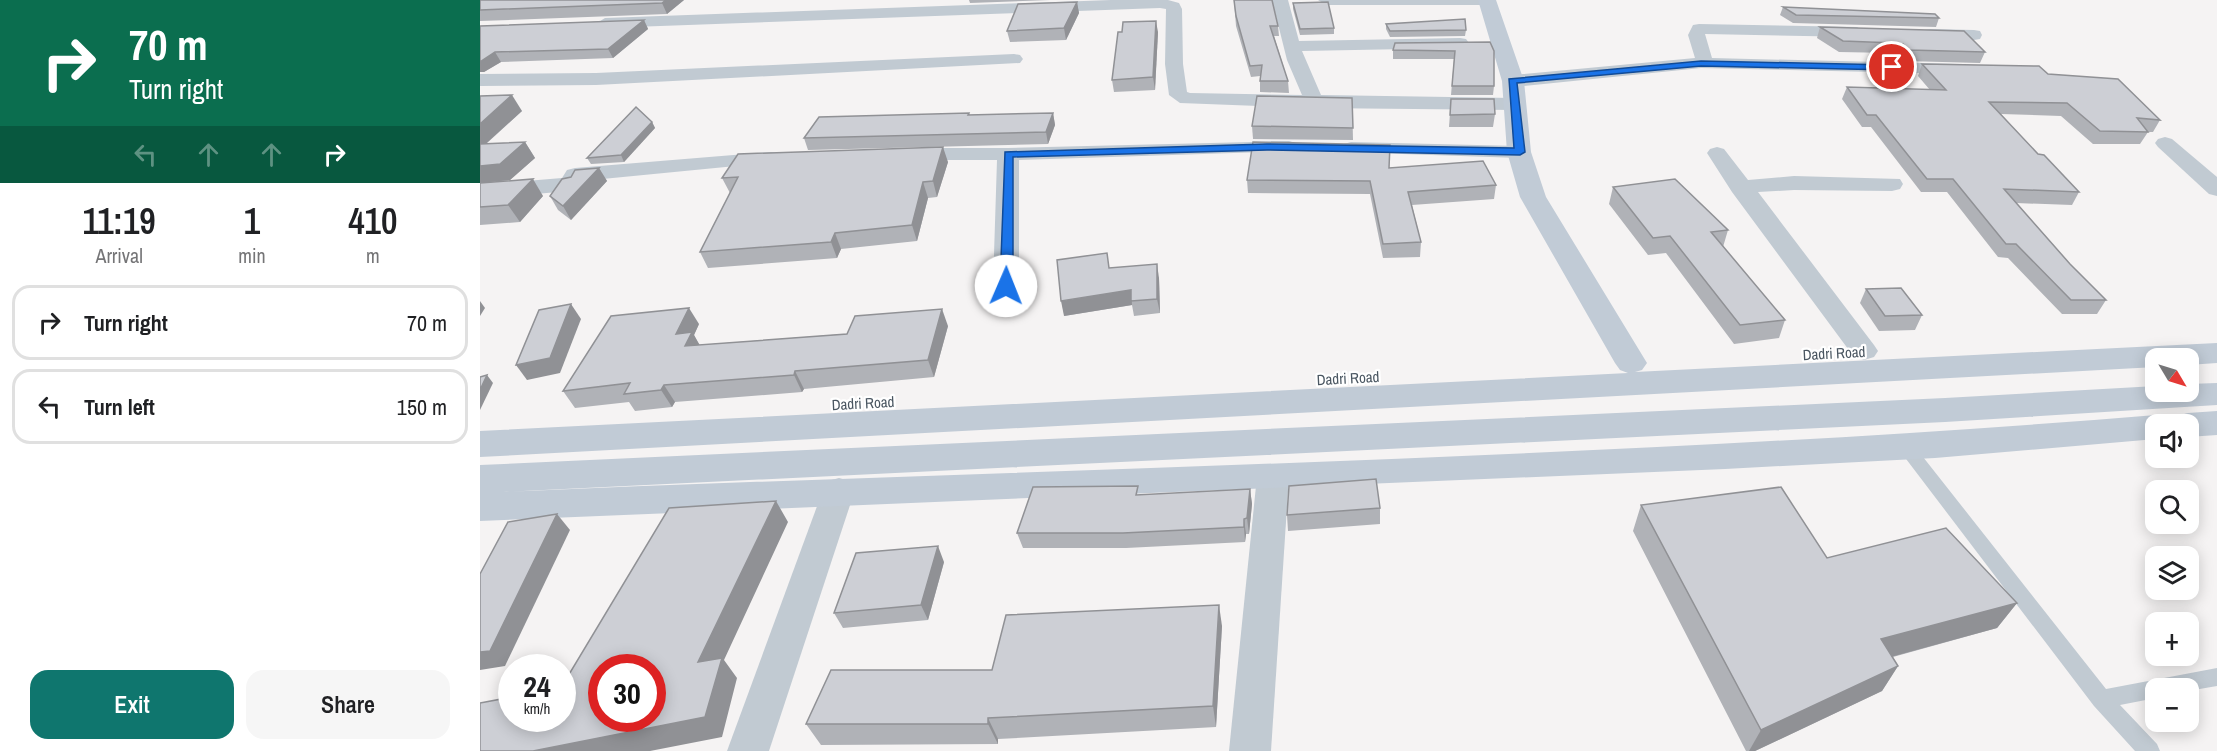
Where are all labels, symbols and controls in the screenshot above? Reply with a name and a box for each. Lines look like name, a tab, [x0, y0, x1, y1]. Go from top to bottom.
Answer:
text: 70 m	[129, 17, 208, 73]
icon: right	[30, 24, 108, 102]
pin	[1866, 41, 1917, 92]
icon: arrive	[1875, 50, 1908, 83]
text: Turn right	[129, 71, 223, 107]
icon: left	[129, 138, 162, 171]
icon: ahead	[192, 138, 225, 171]
icon: ahead	[255, 138, 288, 171]
icon: right	[318, 138, 351, 171]
text: 11:19	[83, 197, 156, 245]
text: 1	[244, 197, 260, 245]
text: 410	[348, 197, 397, 245]
text: Arrival	[95, 242, 143, 269]
text: min	[238, 242, 266, 269]
text: m	[366, 242, 380, 269]
position arrow	[974, 254, 1038, 318]
icon: right	[33, 306, 66, 339]
text: Turn right	[84, 308, 168, 338]
text: 70 m	[407, 308, 447, 338]
street label: Dadri Road	[1802, 341, 1866, 365]
north arrow	[2145, 348, 2199, 402]
map controls	[2145, 348, 2199, 732]
street label: Dadri Road	[1316, 366, 1380, 390]
icon: left	[33, 390, 66, 423]
street label: Dadri Road	[831, 391, 895, 415]
text: Turn left	[84, 392, 155, 422]
text: 150 m	[397, 392, 447, 422]
button: sound	[2145, 414, 2199, 468]
button: search	[2145, 480, 2199, 534]
button: layers	[2145, 546, 2199, 600]
button: +	[2145, 612, 2199, 666]
speed limit sign: 30	[588, 654, 666, 732]
text: 24	[523, 666, 551, 706]
button: Exit	[30, 670, 234, 739]
button: Share	[246, 670, 450, 739]
button: −	[2145, 678, 2199, 732]
text: km/h	[524, 698, 550, 719]

